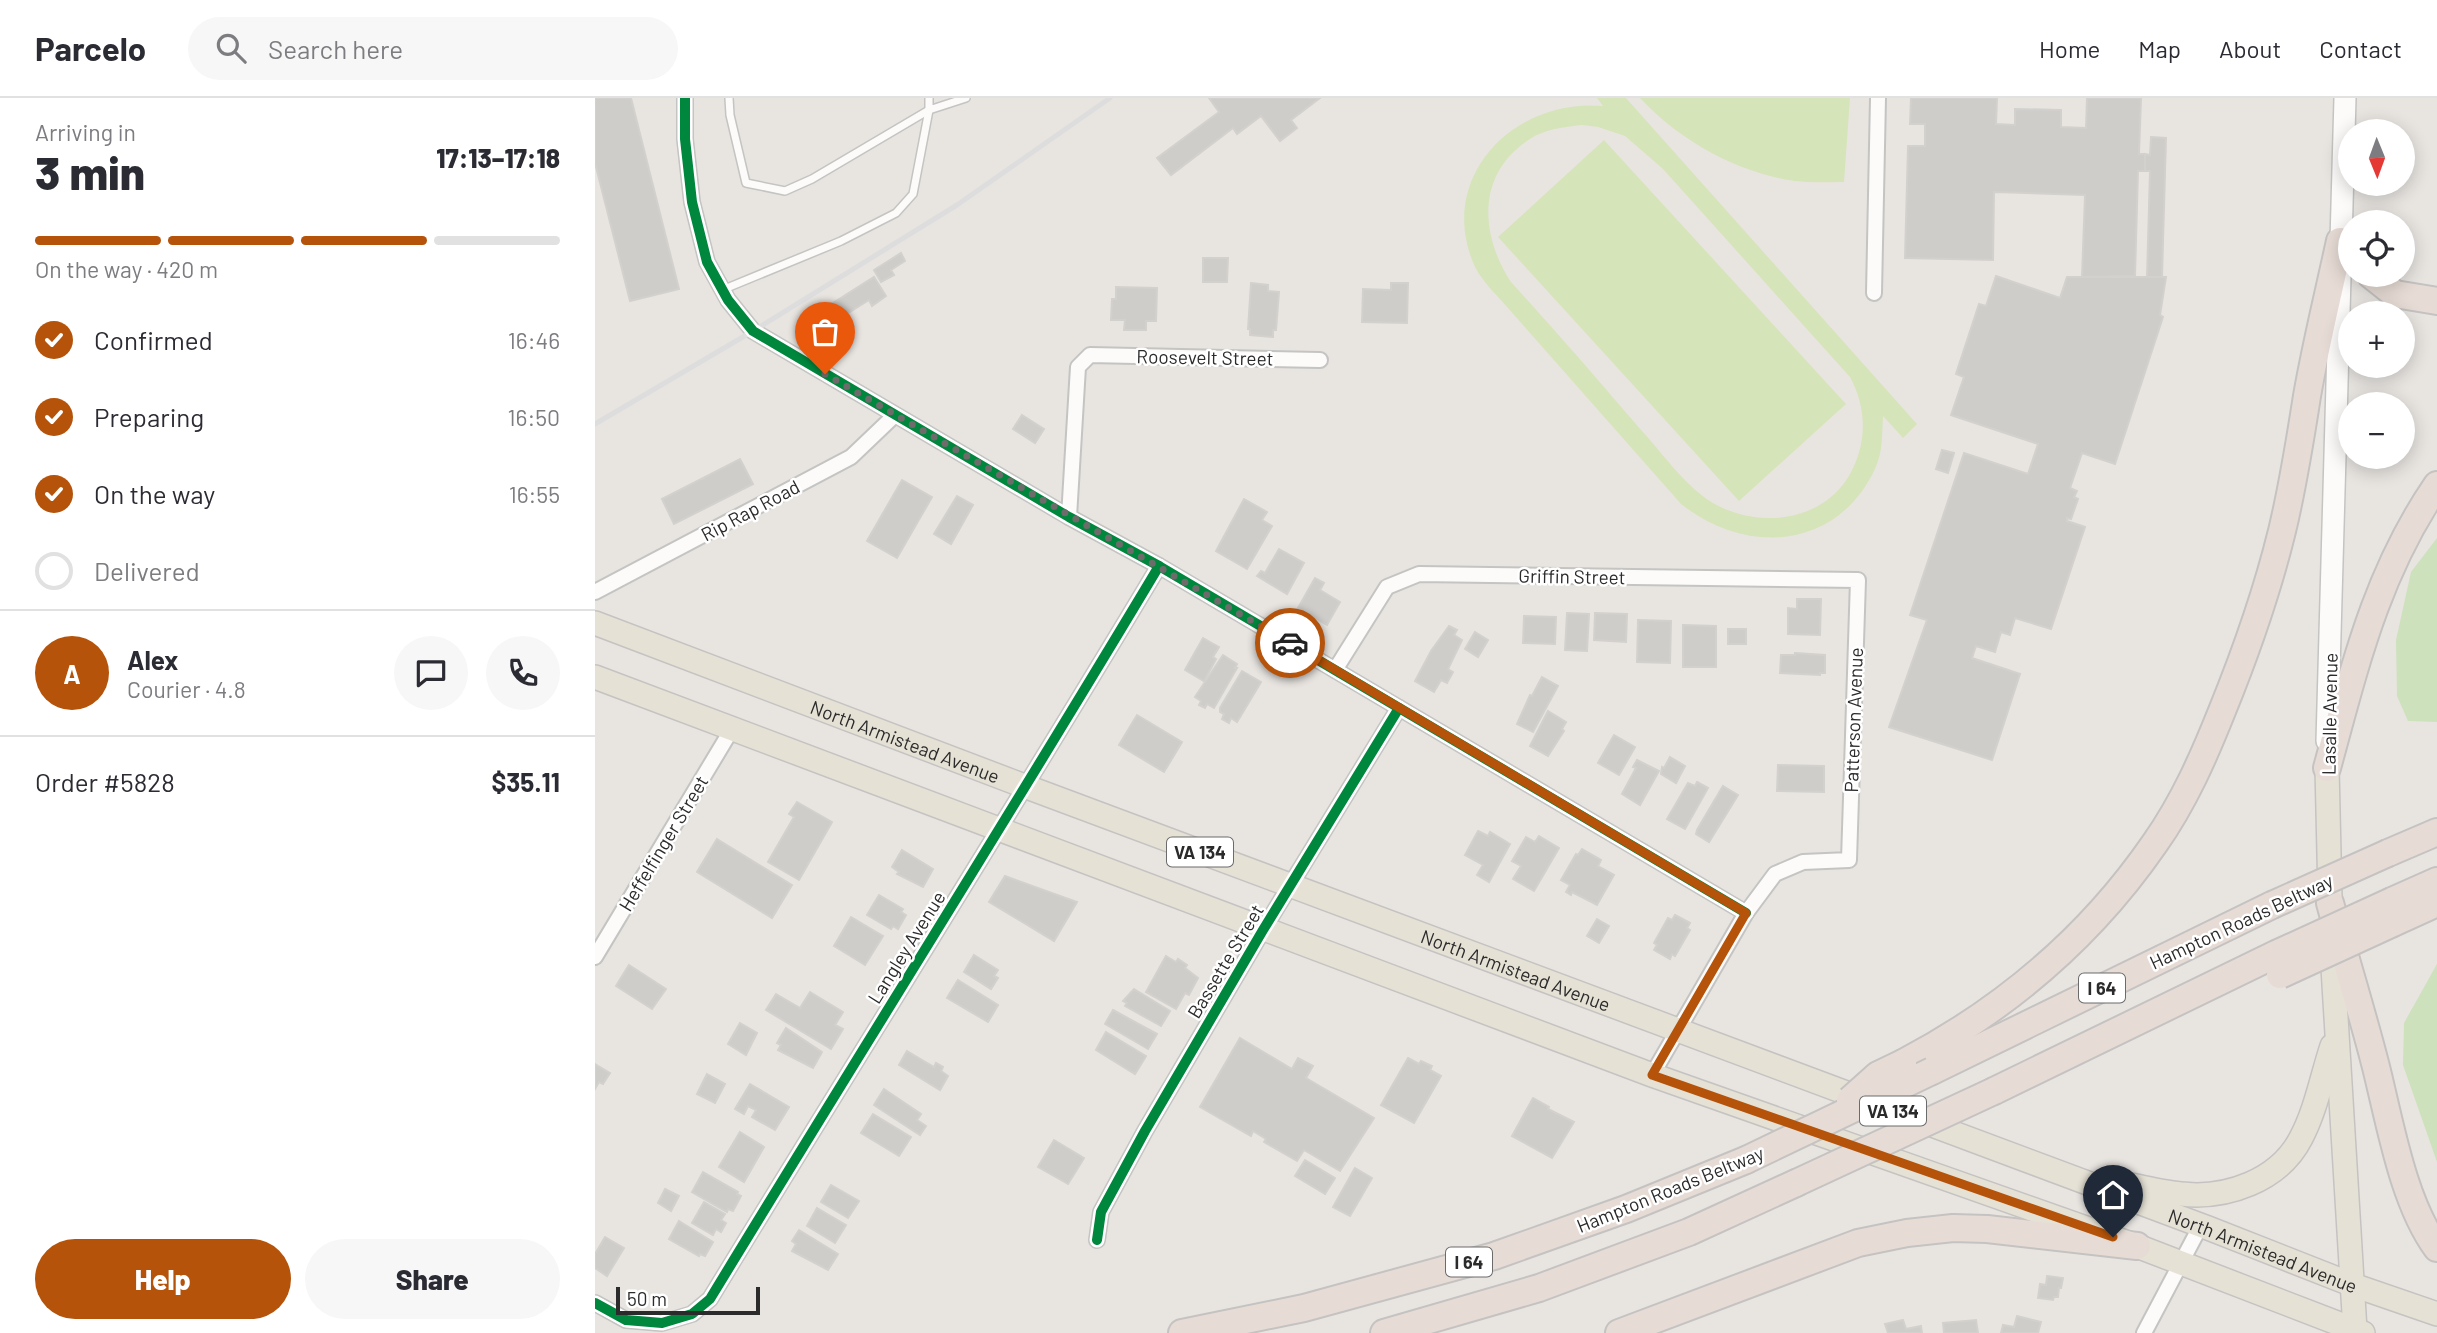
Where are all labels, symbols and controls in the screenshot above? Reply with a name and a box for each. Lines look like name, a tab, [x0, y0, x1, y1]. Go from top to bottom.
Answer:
search box	[188, 17, 678, 80]
text: Parcelo	[35, 28, 146, 68]
icon: search	[212, 29, 250, 67]
text: Search here	[268, 33, 403, 64]
text: Home	[2039, 34, 2100, 63]
text: Map	[2138, 34, 2181, 63]
text: About	[2219, 34, 2281, 63]
text: Contact	[2319, 34, 2402, 63]
text: Arriving in	[35, 118, 136, 146]
north arrow	[2338, 119, 2415, 196]
map controls	[2338, 119, 2415, 469]
text: 17:13–17:18	[436, 142, 560, 173]
text: 3 min	[35, 144, 145, 199]
button: locate	[2338, 210, 2415, 287]
text: On the way · 420 m	[35, 255, 218, 283]
button: +	[2338, 301, 2415, 378]
pin	[795, 302, 855, 374]
icon: bag	[806, 313, 844, 351]
icon: check	[35, 321, 73, 359]
text: Confirmed	[94, 324, 213, 355]
text: 16:46	[508, 326, 560, 354]
street label: Roosevelt Street	[1136, 344, 1274, 370]
button: −	[2338, 392, 2415, 469]
icon: check	[35, 398, 73, 436]
text: Preparing	[94, 401, 204, 432]
text: 16:50	[507, 403, 560, 431]
street label: Rip Rap Road	[697, 474, 803, 546]
icon: check	[35, 475, 73, 513]
text: On the way	[94, 478, 215, 509]
text: 16:55	[509, 480, 560, 508]
text: Delivered	[94, 555, 200, 586]
street label: Griffin Street	[1518, 564, 1626, 588]
courier	[1255, 608, 1325, 678]
icon: car	[1271, 624, 1309, 662]
button: chat	[394, 636, 468, 710]
button: phone	[486, 636, 560, 710]
text: Alex	[127, 644, 178, 675]
street label: Patterson Avenue	[1839, 647, 1867, 793]
street label: Lasalle Avenue	[2316, 653, 2342, 775]
text: A	[63, 658, 81, 689]
text: Courier · 4.8	[127, 675, 246, 703]
street label: North Armistead Avenue	[808, 694, 1003, 787]
text: Order #5828	[35, 766, 175, 797]
text: $35.11	[491, 766, 560, 797]
street label: Heffelfinger Street	[613, 771, 713, 915]
road number: VA 134	[1167, 838, 1233, 866]
street label: Hampton Roads Beltway	[2146, 868, 2336, 974]
street label: Langley Avenue	[862, 887, 950, 1007]
street label: Bassette Street	[1182, 900, 1268, 1022]
street label: North Armistead Avenue	[1418, 924, 1614, 1015]
road number: I 64	[2079, 974, 2125, 1002]
road number: VA 134	[1860, 1096, 1926, 1126]
street label: Hampton Roads Beltway	[1573, 1141, 1767, 1237]
pin	[2083, 1165, 2143, 1237]
icon: home	[2094, 1176, 2132, 1214]
street label: North Armistead Avenue	[2166, 1203, 2361, 1297]
button: Help	[35, 1239, 291, 1319]
button: Share	[305, 1239, 560, 1319]
road number: I 64	[1446, 1247, 1492, 1276]
scale bar	[616, 1284, 759, 1316]
text: 50 m	[627, 1287, 667, 1310]

